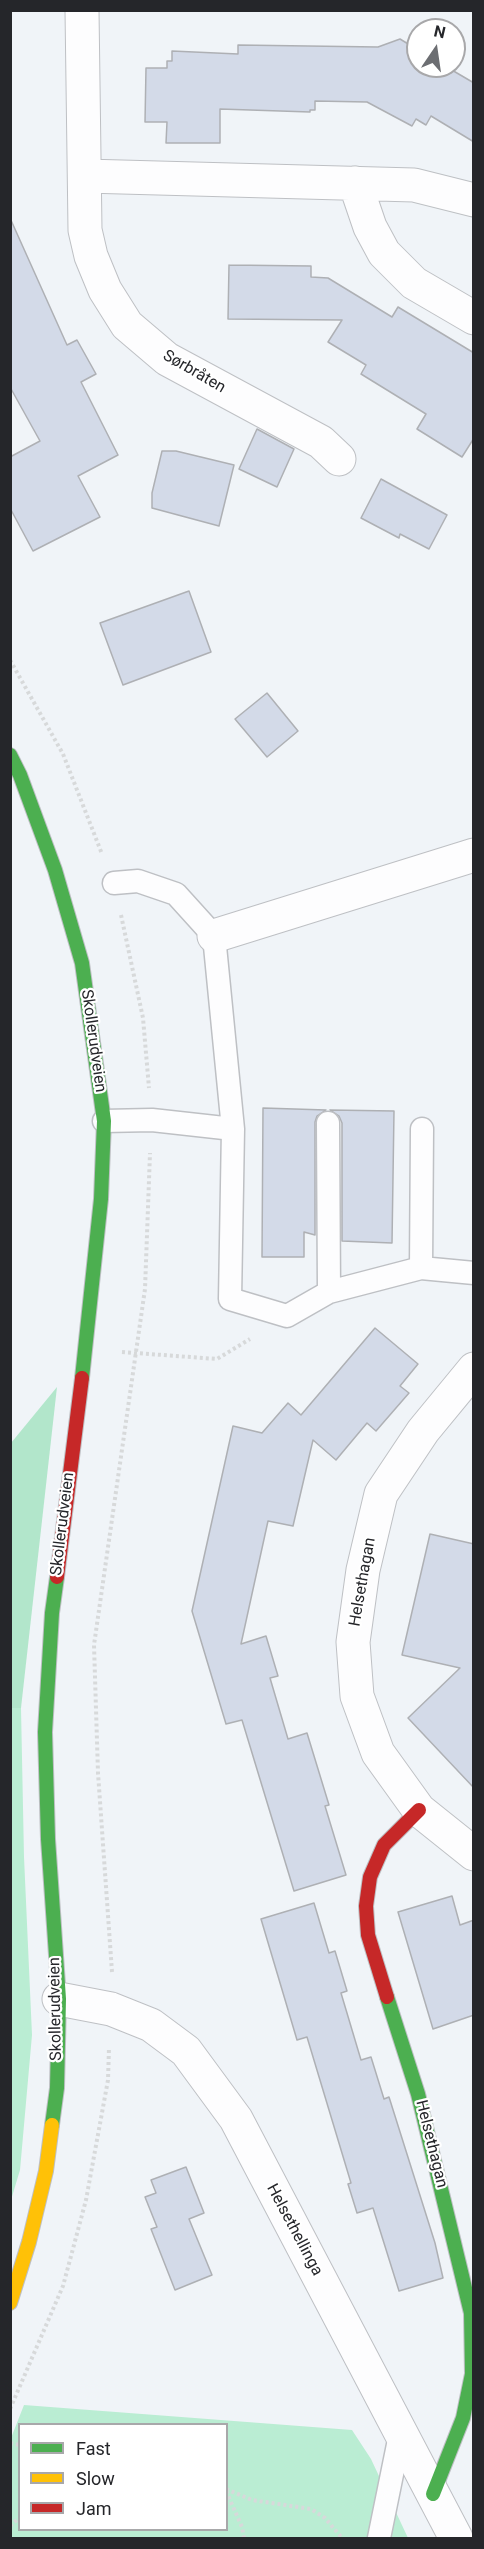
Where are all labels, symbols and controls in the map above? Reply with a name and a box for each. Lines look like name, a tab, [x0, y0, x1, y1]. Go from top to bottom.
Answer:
north arrow	[406, 18, 466, 78]
text: N	[432, 21, 447, 42]
street label: Sørbråten	[159, 346, 229, 398]
street label: Skollerudveien	[76, 988, 110, 1094]
street label: Skollerudveien	[47, 1471, 79, 1577]
street label: Helsethagan	[346, 1536, 380, 1628]
street label: Skollerudveien	[45, 1957, 67, 2061]
street label: Helsethagan	[411, 2098, 451, 2190]
street label: Helsethellinga	[262, 2181, 326, 2279]
legend	[18, 2423, 228, 2531]
text: Fast	[76, 2438, 111, 2459]
text: Slow	[76, 2468, 115, 2489]
text: Jam	[76, 2498, 112, 2519]

